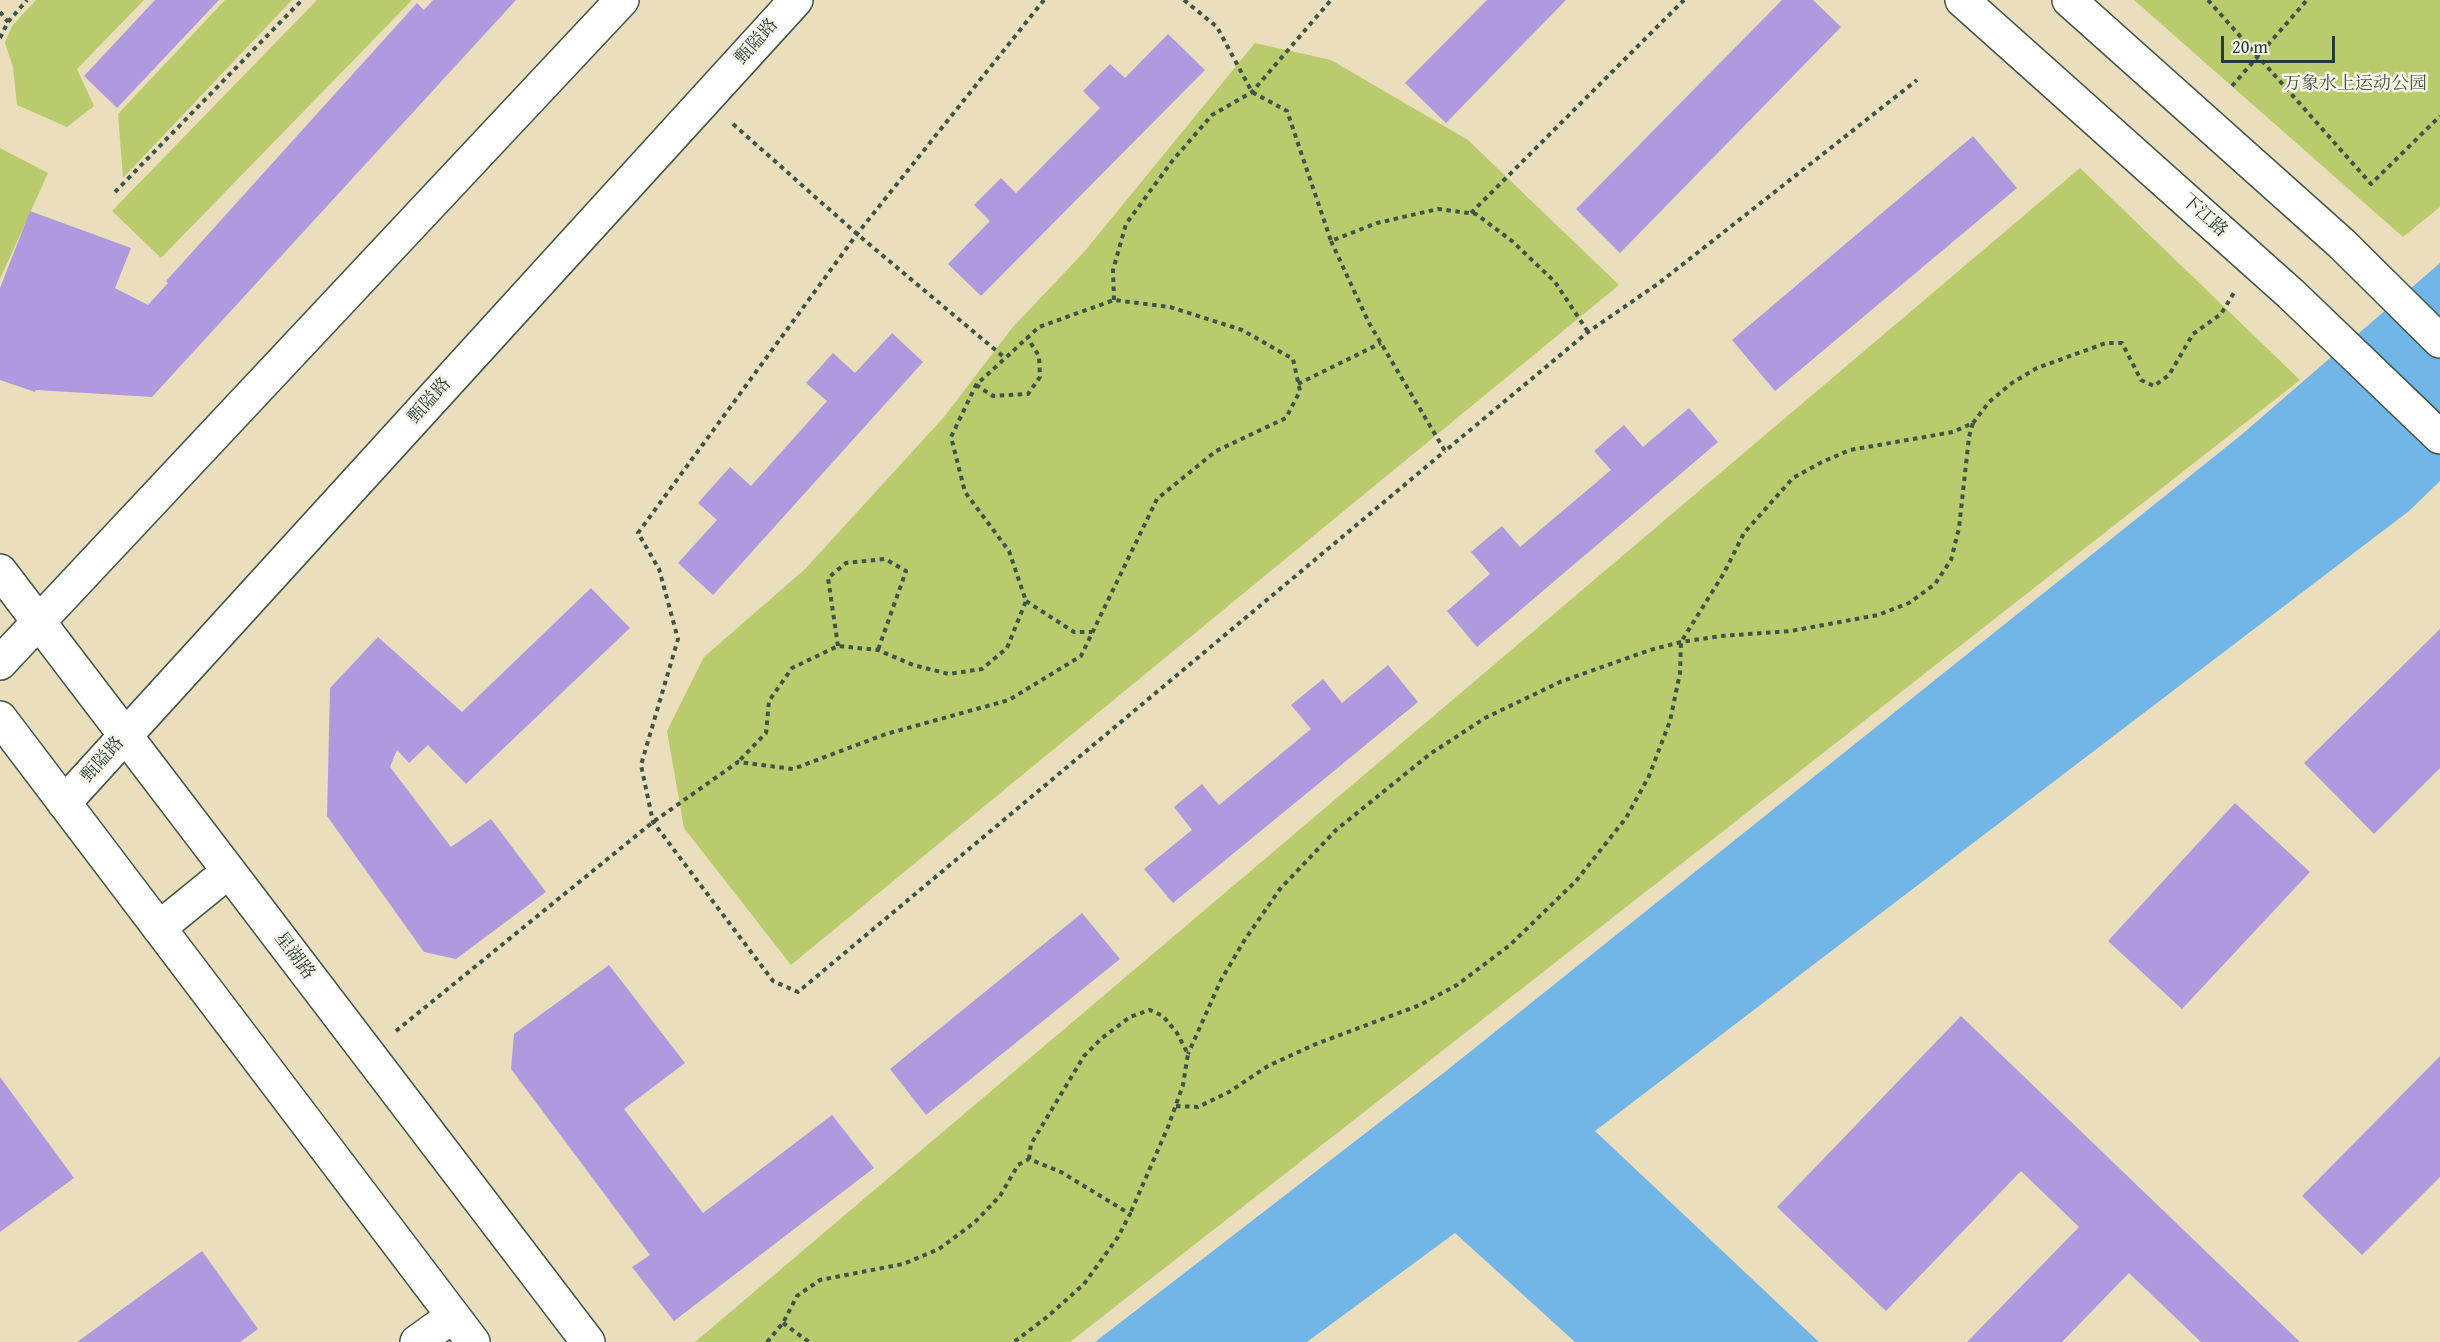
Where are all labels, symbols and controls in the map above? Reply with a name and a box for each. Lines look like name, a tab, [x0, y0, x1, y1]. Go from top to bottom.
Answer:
street label: 甄隘路	[731, 15, 783, 69]
scale bar	[2224, 24, 2338, 62]
text: 20 m	[2232, 33, 2268, 60]
park label: 万象水上运动公园	[2283, 73, 2427, 95]
street label: 下江路	[2177, 190, 2231, 242]
street label: 甄隘路	[404, 374, 456, 428]
street label: 甄隘路	[77, 733, 129, 787]
street label: 星湖路	[269, 928, 319, 984]

